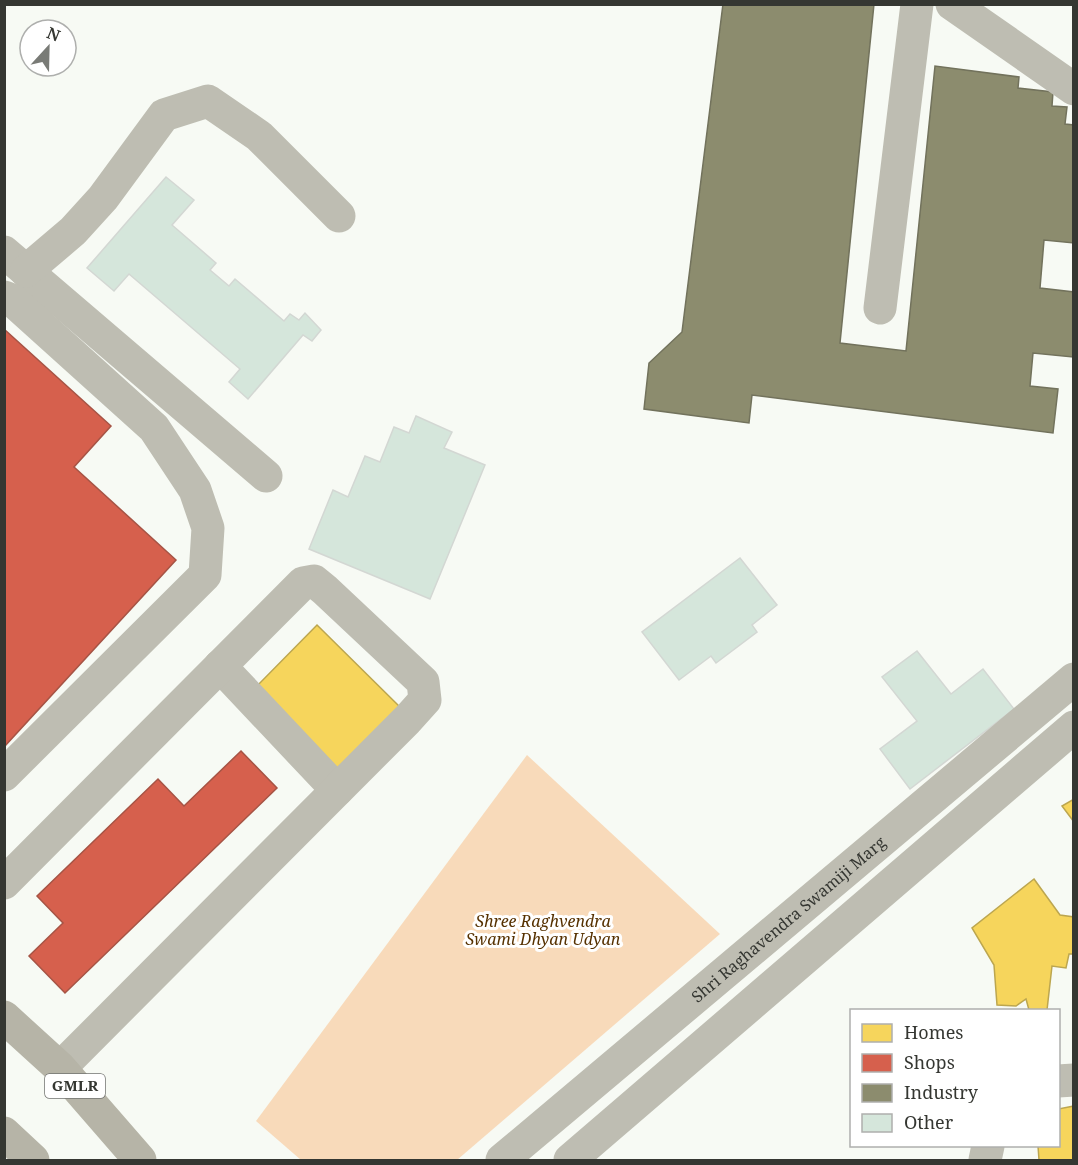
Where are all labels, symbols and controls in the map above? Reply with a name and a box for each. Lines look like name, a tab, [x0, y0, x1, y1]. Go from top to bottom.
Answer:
north arrow	[18, 18, 78, 78]
text: N	[44, 22, 64, 47]
street label: Shri Raghavendra Swamiji Marg	[687, 831, 890, 1007]
park label: Shree Raghvendra Swami Dhyan Udyan	[466, 910, 621, 950]
legend	[850, 1009, 1060, 1147]
text: Homes	[904, 1020, 963, 1044]
text: Shops	[904, 1050, 955, 1074]
road number: GMLR	[45, 1074, 105, 1098]
text: Industry	[904, 1080, 979, 1104]
text: Other	[904, 1110, 954, 1134]

